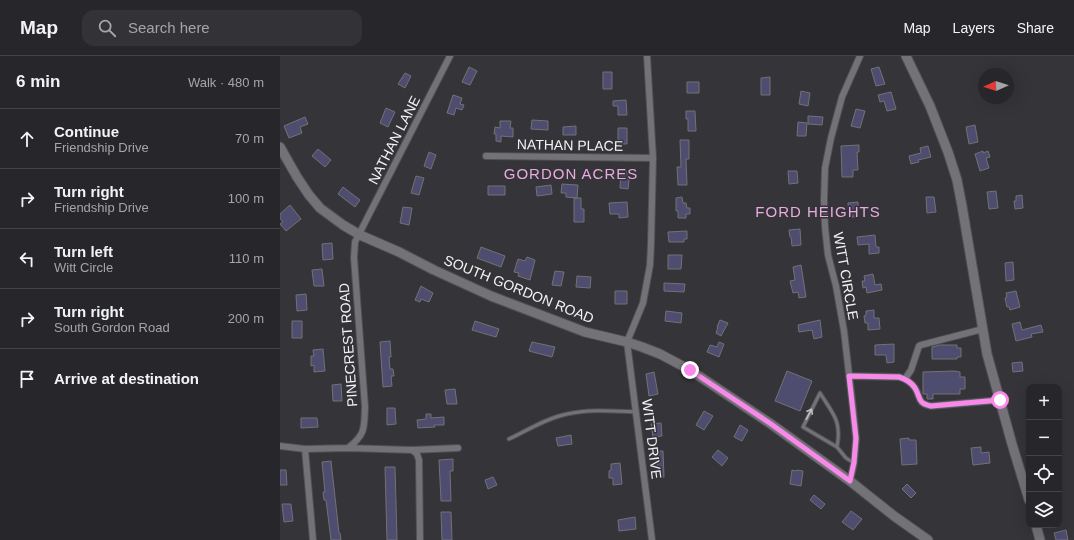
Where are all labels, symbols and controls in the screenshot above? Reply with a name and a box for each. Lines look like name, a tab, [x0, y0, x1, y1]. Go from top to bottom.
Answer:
search box	[82, 10, 362, 46]
text: Map	[20, 17, 58, 38]
icon: search	[96, 17, 118, 39]
text: Search here	[128, 19, 210, 36]
text: Map	[903, 20, 931, 36]
text: Layers	[953, 20, 995, 36]
text: Share	[1017, 20, 1054, 36]
north arrow	[978, 68, 1014, 104]
text: 6 min	[16, 72, 60, 91]
text: Walk · 480 m	[188, 75, 264, 90]
street label: NATHAN LANE	[365, 93, 423, 187]
text: Continue	[54, 123, 119, 140]
icon: ahead	[16, 128, 38, 150]
text: 70 m	[235, 131, 264, 146]
street label: NATHAN PLACE	[517, 136, 623, 154]
text: Friendship Drive	[54, 140, 149, 155]
district label: GORDON ACRES	[504, 165, 638, 182]
text: Turn right	[54, 183, 124, 200]
icon: right	[16, 188, 38, 210]
text: 100 m	[228, 191, 264, 206]
text: Friendship Drive	[54, 200, 149, 215]
district label: FORD HEIGHTS	[755, 203, 881, 220]
street label: WITT CIRCLE	[830, 231, 862, 321]
text: Turn left	[54, 243, 113, 260]
icon: left	[16, 248, 38, 270]
text: 110 m	[229, 251, 264, 266]
street label: SOUTH GORDON ROAD	[442, 252, 596, 326]
text: Witt Circle	[54, 260, 113, 275]
street label: PINECREST ROAD	[336, 282, 360, 408]
text: Turn right	[54, 303, 124, 320]
icon: right	[16, 308, 38, 330]
text: 200 m	[228, 311, 264, 326]
text: South Gordon Road	[54, 320, 170, 335]
route end	[681, 361, 699, 379]
icon: arrive	[16, 368, 38, 390]
text: Arrive at destination	[54, 370, 199, 387]
map controls	[1026, 384, 1062, 528]
button: +	[1026, 384, 1062, 420]
route start	[991, 391, 1009, 409]
street label: WITT DRIVE	[639, 398, 665, 480]
one-way arrow	[806, 409, 813, 421]
button: −	[1026, 420, 1062, 456]
button: locate	[1026, 456, 1062, 492]
button: layers	[1026, 492, 1062, 528]

